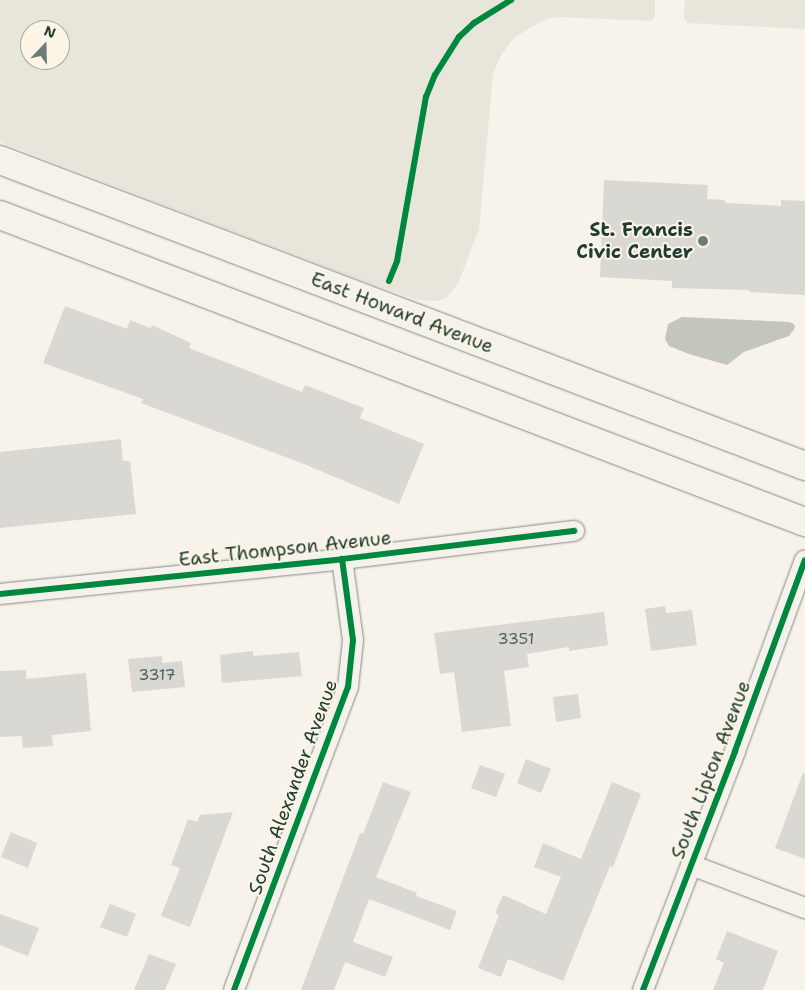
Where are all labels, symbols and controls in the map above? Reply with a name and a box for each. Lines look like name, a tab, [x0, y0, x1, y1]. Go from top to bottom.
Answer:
north arrow	[20, 20, 70, 70]
text: N	[42, 22, 58, 42]
place label: St. Francis Civic Center	[576, 219, 693, 263]
marker: St. Francis Civic Center	[697, 235, 709, 247]
street label: East Howard Avenue	[308, 268, 496, 358]
street label: East Thompson Avenue	[178, 526, 392, 572]
house number: 3351	[498, 629, 534, 649]
house number: 3317	[138, 665, 176, 685]
street label: South Alexander Avenue	[243, 676, 343, 898]
street label: South Lipton Avenue	[666, 678, 756, 862]

